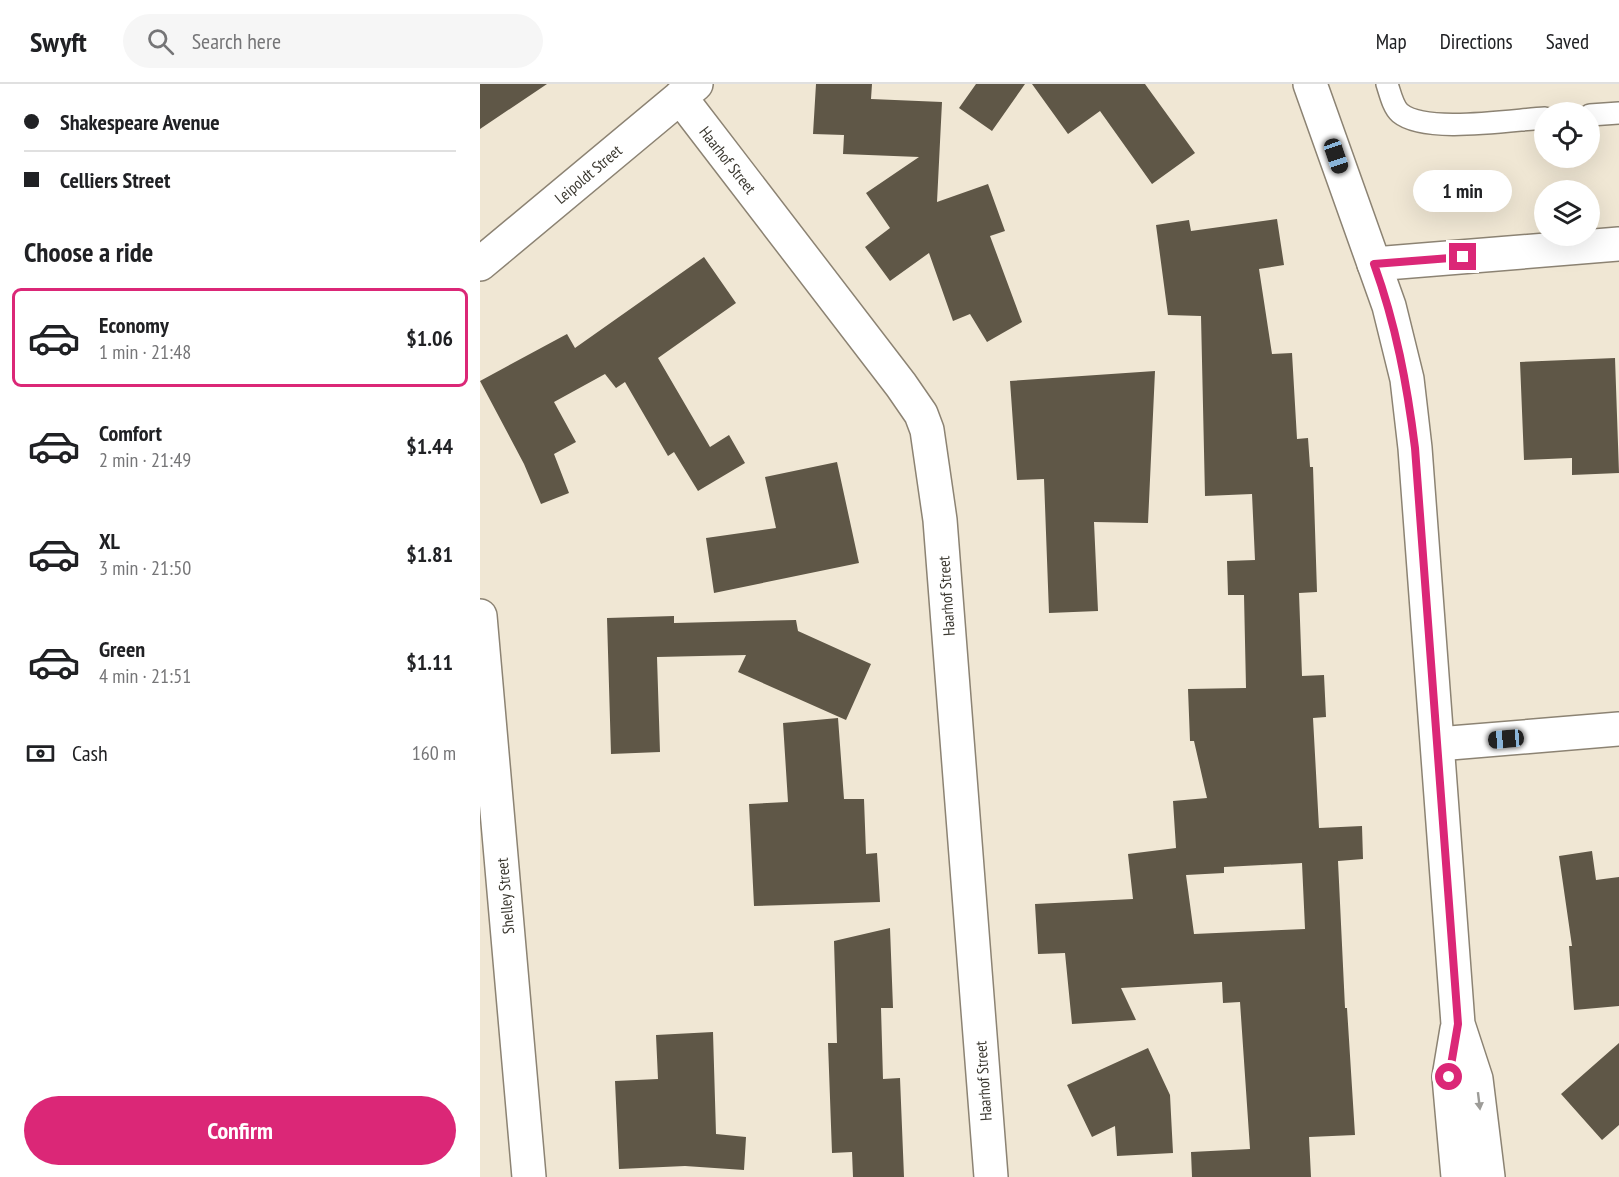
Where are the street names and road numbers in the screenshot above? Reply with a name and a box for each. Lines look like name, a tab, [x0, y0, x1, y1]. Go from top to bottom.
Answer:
street label: Haarhof Street	[695, 122, 761, 198]
street label: Leipoldt Street	[550, 140, 626, 208]
street label: Haarhof Street	[933, 555, 959, 637]
street label: Shelley Street	[492, 857, 518, 935]
street label: Haarhof Street	[970, 1040, 996, 1122]

